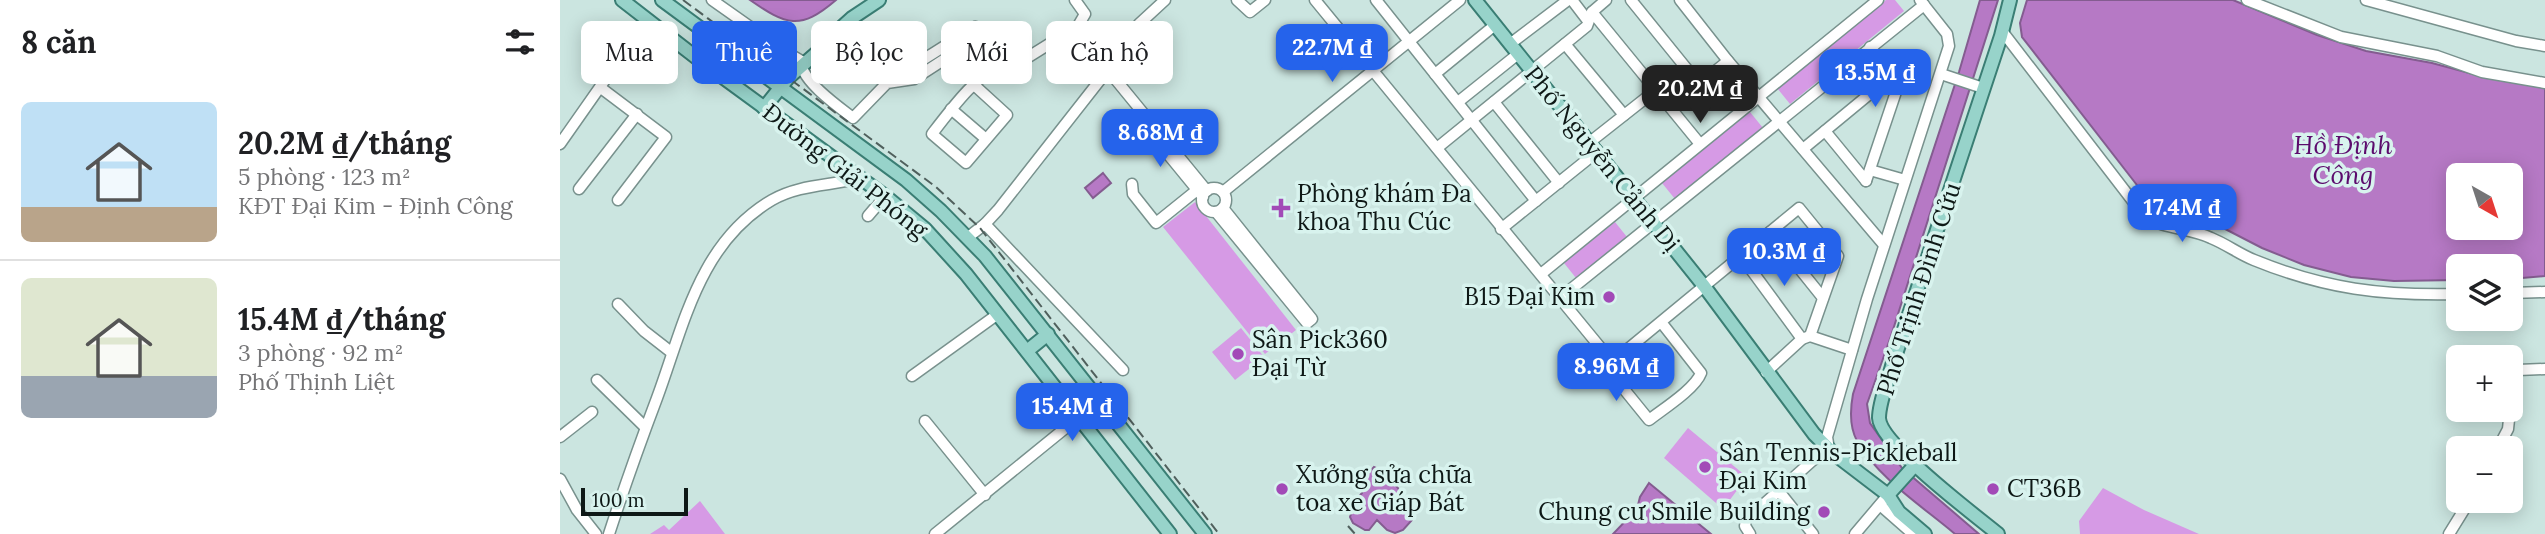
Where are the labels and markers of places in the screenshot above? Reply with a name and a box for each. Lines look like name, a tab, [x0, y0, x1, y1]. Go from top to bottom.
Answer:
pin: 22.7M ₫	[1267, 24, 1397, 84]
pin: 13.5M ₫	[1810, 50, 1940, 109]
pin: 20.2M ₫	[1635, 66, 1765, 125]
pin: 8.68M ₫	[1095, 110, 1225, 169]
place label: Phòng khám Đa khoa Thu Cúc	[1297, 178, 1472, 237]
pin: 17.4M ₫	[2117, 184, 2247, 244]
marker: Phòng khám Đa khoa Thu Cúc	[1271, 198, 1291, 218]
pin: 10.3M ₫	[1719, 229, 1849, 288]
place label: B15 Đại Kim	[1464, 281, 1595, 312]
marker: B15 Đại Kim	[1601, 289, 1617, 305]
place label: Sân Pick360 Đại Từ	[1252, 324, 1388, 383]
pin: 8.96M ₫	[1551, 344, 1681, 403]
marker: Sân Pick360 Đại Từ	[1230, 346, 1246, 362]
pin: 15.4M ₫	[1007, 384, 1137, 443]
place label: Sân Tennis-Pickleball Đại Kim	[1719, 437, 1957, 496]
place label: Xưởng sửa chữa toa xe Giáp Bát	[1296, 459, 1472, 518]
marker: Sân Tennis-Pickleball Đại Kim	[1697, 459, 1713, 475]
place label: CT36B	[2007, 473, 2081, 504]
marker: Xưởng sửa chữa toa xe Giáp Bát	[1274, 481, 1290, 497]
marker: CT36B	[1985, 481, 2001, 497]
place label: Chung cư Smile Building	[1538, 496, 1811, 527]
marker: Chung cư Smile Building	[1816, 504, 1832, 520]

